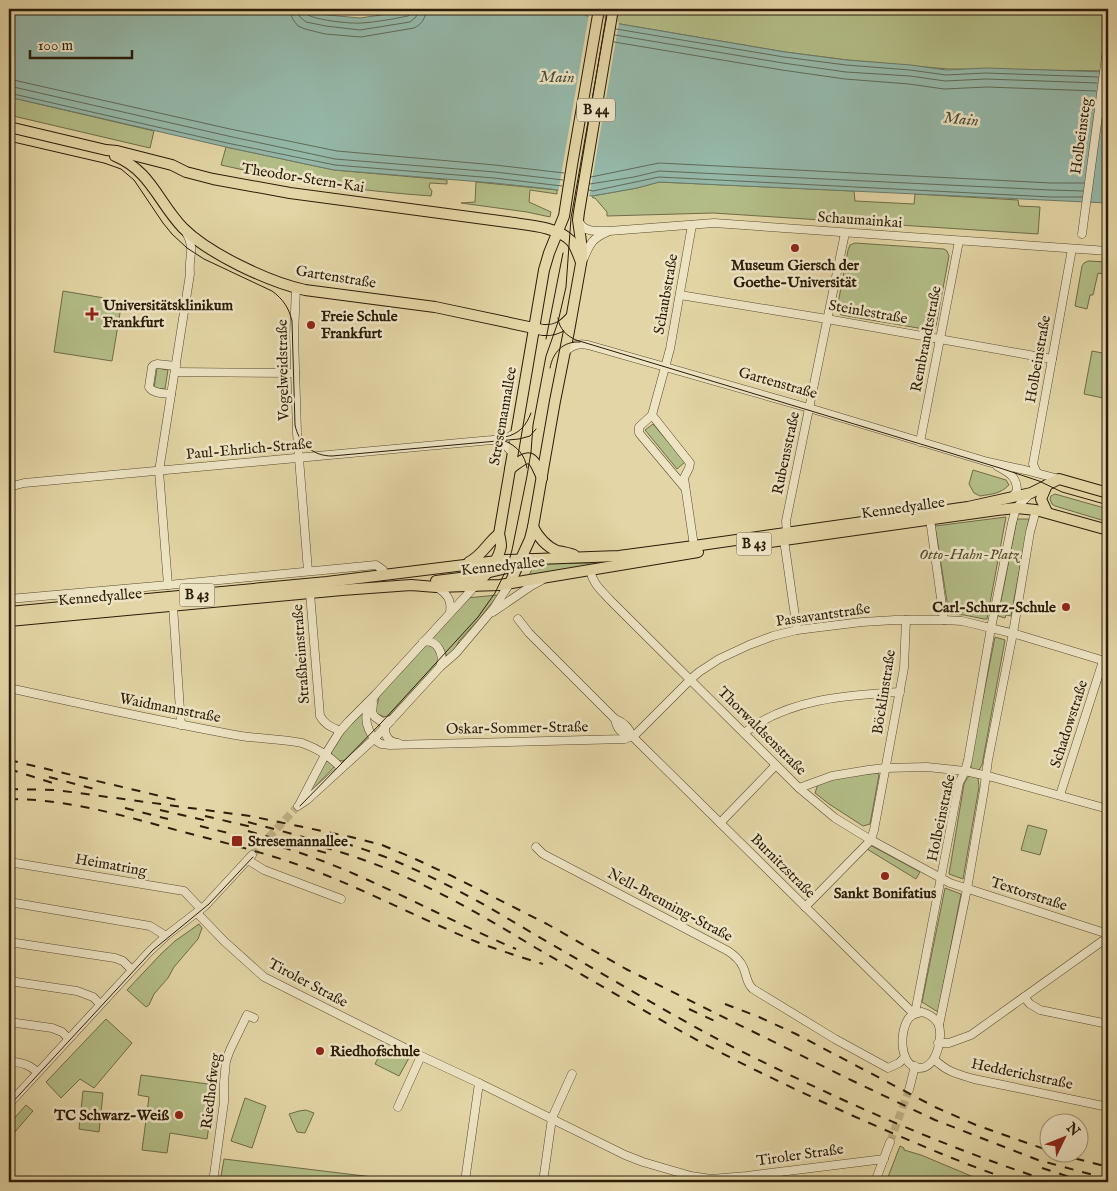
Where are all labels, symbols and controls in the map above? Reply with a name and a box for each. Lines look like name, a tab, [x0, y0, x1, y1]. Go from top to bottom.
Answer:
scale bar	[30, 28, 132, 60]
text: 100 m	[38, 36, 74, 55]
water label: Main	[539, 68, 575, 88]
street label: Holbeinsteg	[1066, 96, 1096, 176]
road number: B 44	[577, 98, 615, 122]
water label: Main	[942, 108, 980, 132]
street label: Theodor-Stern-Kai	[240, 159, 366, 197]
street label: Schaumainkai	[817, 208, 903, 232]
marker: Museum Giersch der Goethe-Universität	[789, 242, 801, 254]
street label: Schaubstraße	[650, 252, 682, 336]
place label: Museum Giersch der Goethe-Universität	[731, 256, 860, 292]
street label: Gartenstraße	[295, 261, 378, 293]
street label: Rembrandtstraße	[906, 284, 946, 394]
place label: Universitätsklinikum Frankfurt	[102, 296, 233, 332]
street label: Steinlestraße	[827, 296, 909, 328]
marker: Universitätsklinikum Frankfurt	[85, 307, 99, 321]
place label: Freie Schule Frankfurt	[321, 307, 398, 343]
street label: Holbeinstraße	[1021, 314, 1055, 404]
street label: Vogelweidstraße	[273, 319, 293, 422]
marker: Freie Schule Frankfurt	[305, 319, 317, 331]
street label: Gartenstraße	[736, 363, 820, 403]
street label: Stresemannallee	[485, 365, 521, 467]
street label: Rubensstraße	[768, 410, 804, 496]
street label: Paul-Ehrlich-Straße	[185, 434, 313, 464]
street label: Kennedyallee	[860, 493, 946, 523]
road number: B 43	[736, 532, 772, 556]
park label: Otto-Hahn-Platz	[919, 545, 1020, 564]
street label: Kennedyallee	[460, 552, 546, 580]
street label: Kennedyallee	[57, 584, 143, 610]
road number: B 43	[180, 584, 214, 606]
place label: Carl-Schurz-Schule	[932, 598, 1056, 617]
street label: Passavantstraße	[775, 599, 872, 631]
marker: Carl-Schurz-Schule	[1060, 601, 1072, 613]
street label: Straßheimstraße	[288, 603, 314, 705]
street label: Böcklinstraße	[868, 648, 900, 736]
street label: Schadowstraße	[1046, 677, 1092, 770]
street label: Thorwaldsenstraße	[714, 683, 811, 780]
street label: Waidmannstraße	[118, 689, 222, 727]
street label: Oskar-Sommer-Straße	[446, 717, 588, 739]
street label: Holbeinstraße	[922, 773, 960, 863]
street label: Burnitzstraße	[746, 829, 820, 903]
place label: Stresemannallee	[248, 832, 348, 851]
marker: Stresemannallee	[230, 834, 244, 848]
street label: Heimatring	[74, 849, 149, 881]
street label: Nell-Breuning-Straße	[604, 864, 736, 946]
marker: Sankt Bonifatius	[879, 870, 891, 882]
street label: Textorstraße	[988, 873, 1070, 915]
place label: Sankt Bonifatius	[834, 884, 937, 903]
street label: Tiroler Straße	[265, 954, 351, 1012]
place label: Riedhofschule	[330, 1042, 420, 1061]
marker: Riedhofschule	[314, 1045, 326, 1057]
street label: Riedhofweg	[197, 1051, 225, 1130]
street label: Hedderichstraße	[969, 1054, 1075, 1094]
place label: TC Schwarz-Weiß	[53, 1106, 169, 1125]
marker: TC Schwarz-Weiß	[173, 1109, 185, 1121]
north arrow	[1040, 1114, 1090, 1164]
text: N	[1061, 1119, 1083, 1140]
street label: Tiroler Straße	[755, 1139, 845, 1171]

